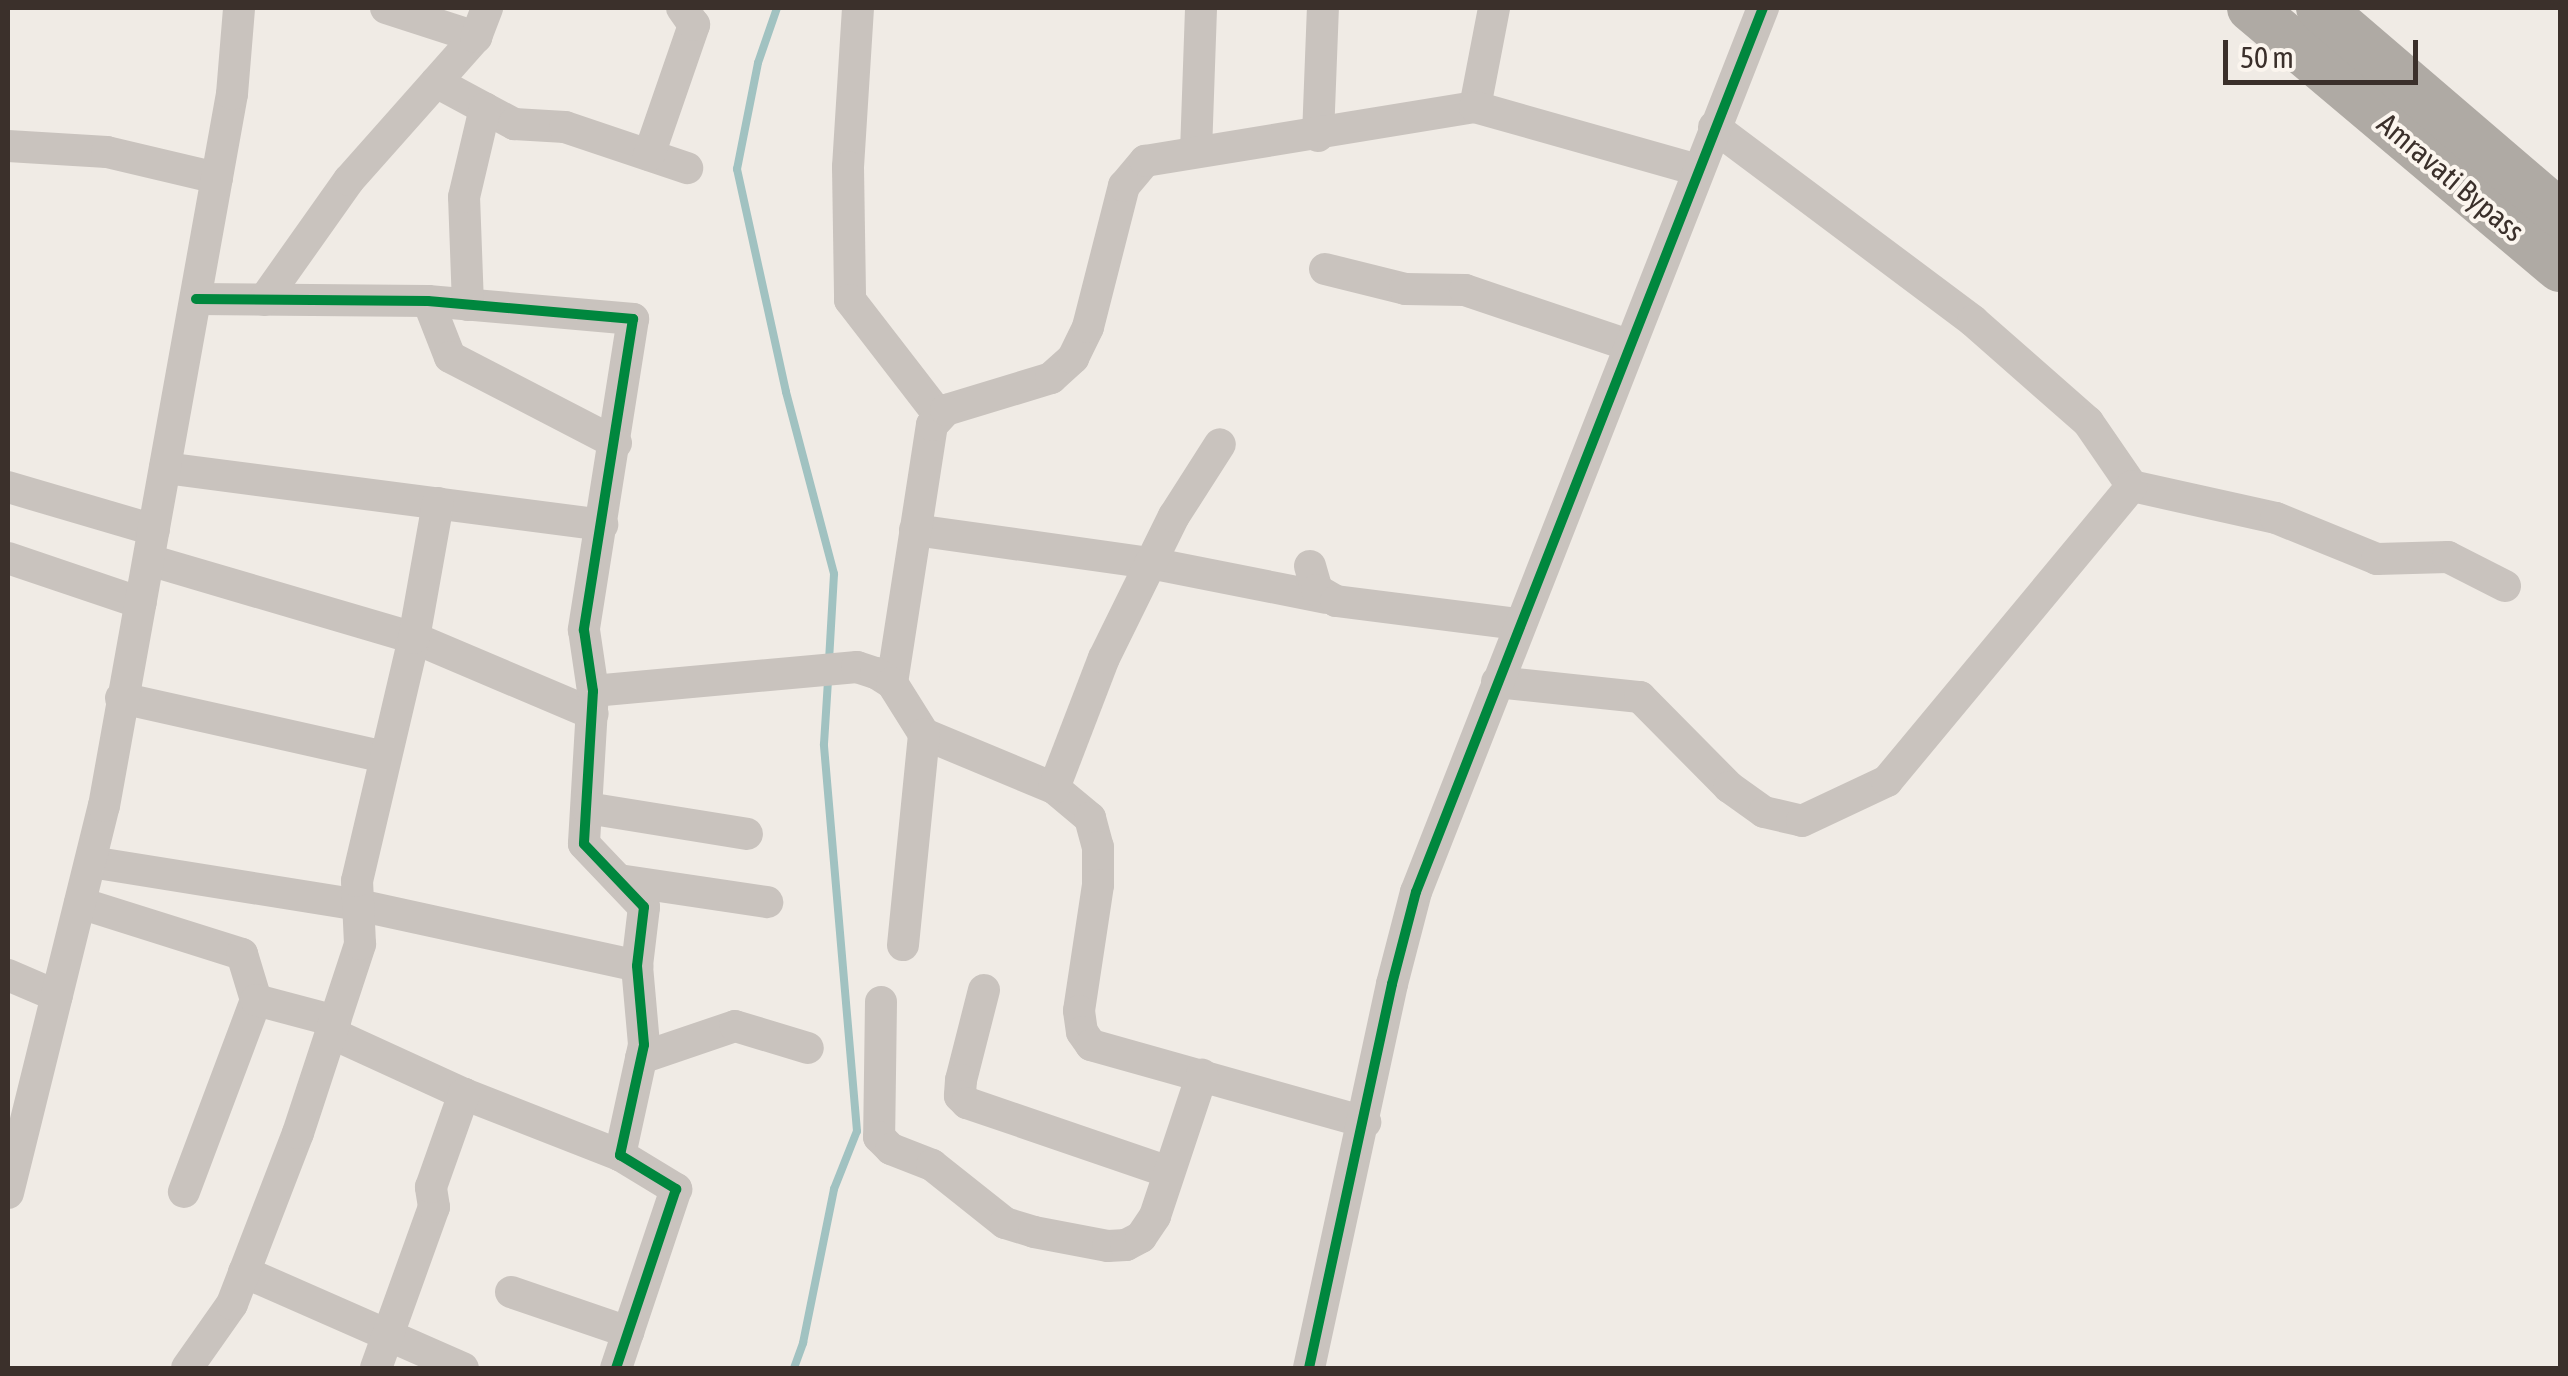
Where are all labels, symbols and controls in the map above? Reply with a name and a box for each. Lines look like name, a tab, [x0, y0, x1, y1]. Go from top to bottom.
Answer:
scale bar	[2228, 20, 2423, 82]
text: 50 m	[2240, 40, 2294, 74]
street label: Amravati Bypass	[2370, 105, 2532, 249]

